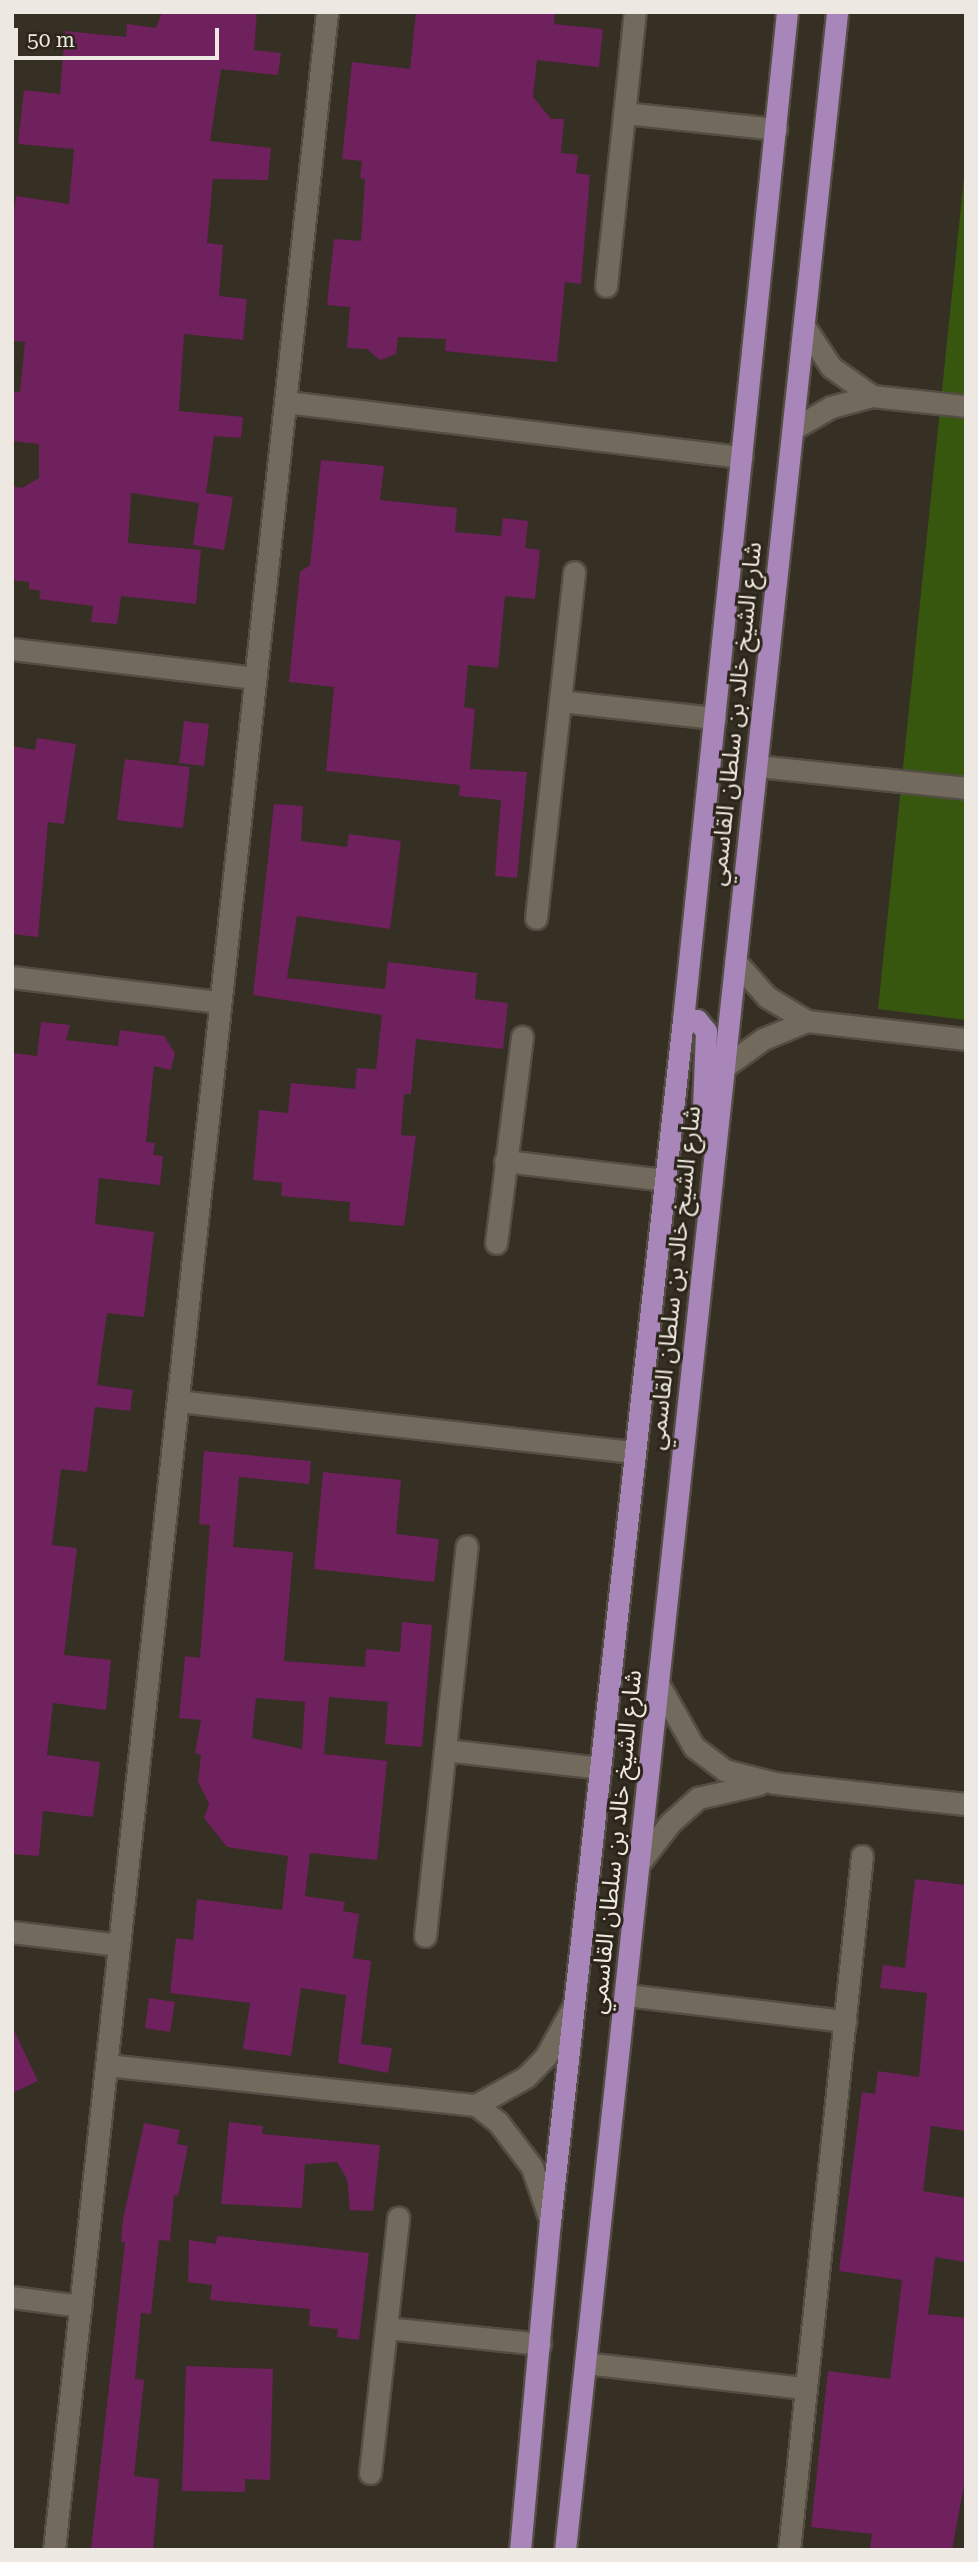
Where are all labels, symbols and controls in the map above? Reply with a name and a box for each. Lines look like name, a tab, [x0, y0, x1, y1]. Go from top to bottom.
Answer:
scale bar	[18, 14, 222, 58]
text: 50 m	[27, 28, 75, 52]
street label: شارع الشيخ خالد بن سلطان القاسمي	[704, 541, 768, 887]
street label: شارع الشيخ خالد بن سلطان القاسمي	[643, 1105, 707, 1451]
street label: شارع الشيخ خالد بن سلطان القاسمي	[584, 1669, 648, 2015]

